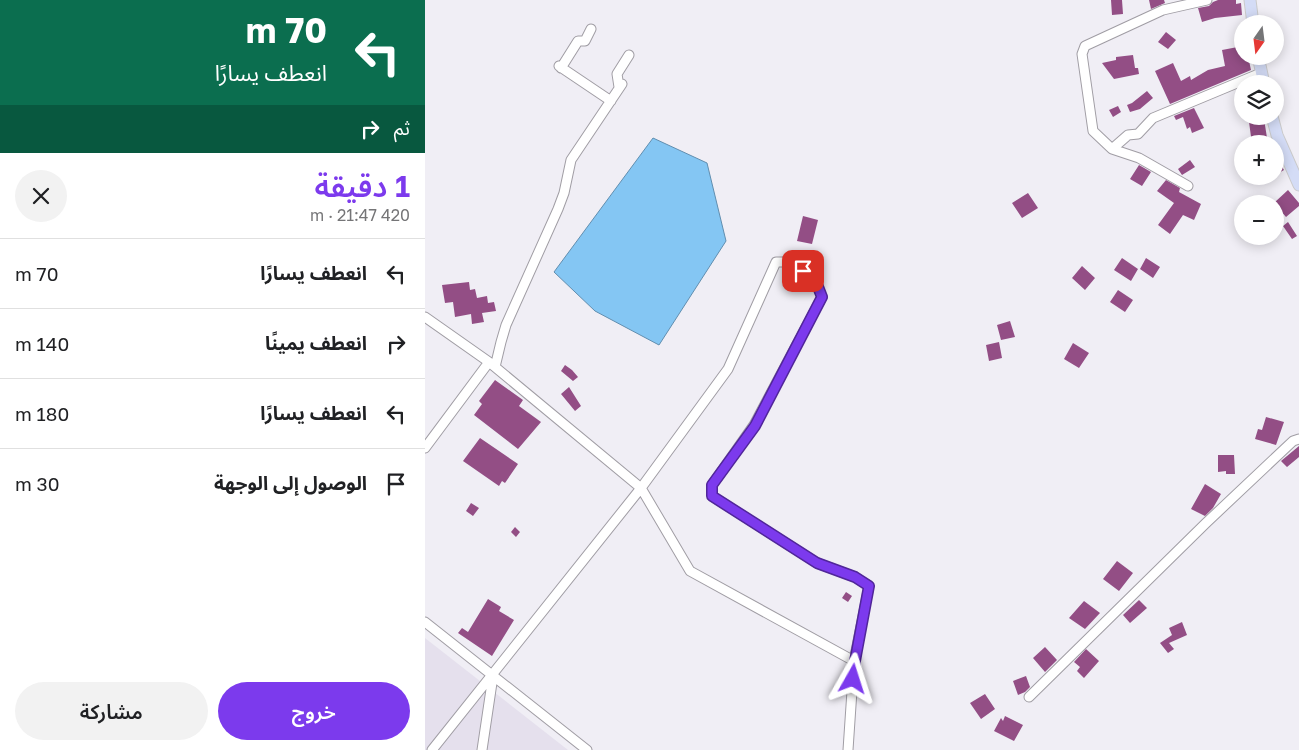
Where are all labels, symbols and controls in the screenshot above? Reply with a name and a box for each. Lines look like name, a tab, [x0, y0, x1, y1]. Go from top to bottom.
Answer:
text: 70 m	[246, 9, 327, 51]
north arrow	[1234, 15, 1284, 65]
map controls	[1234, 15, 1284, 245]
icon: left	[345, 20, 410, 85]
text: انعطف يسارًا	[215, 59, 327, 86]
button: layers	[1234, 75, 1284, 125]
icon: right	[356, 115, 384, 143]
text: ثم	[394, 116, 410, 139]
button: +	[1234, 135, 1284, 185]
text: 1 دقيقة	[315, 168, 410, 204]
button: close	[15, 170, 67, 222]
button: −	[1234, 195, 1284, 245]
text: 420 m · 21:47	[310, 205, 410, 225]
pin	[782, 250, 824, 292]
icon: arrive	[789, 257, 817, 285]
icon: left	[382, 260, 410, 288]
text: انعطف يسارًا	[260, 261, 367, 284]
text: 70 m	[15, 262, 58, 285]
icon: right	[382, 330, 410, 358]
text: انعطف يمينًا	[265, 331, 367, 354]
text: 140 m	[15, 332, 69, 355]
icon: left	[382, 400, 410, 428]
text: انعطف يسارًا	[260, 401, 367, 424]
text: 180 m	[15, 402, 69, 425]
icon: arrive	[382, 470, 410, 498]
text: الوصول إلى الوجهة	[214, 471, 367, 494]
text: 30 m	[15, 472, 60, 495]
position arrow	[826, 652, 878, 704]
button: مشاركة	[15, 682, 208, 740]
button: خروج	[218, 682, 410, 740]

